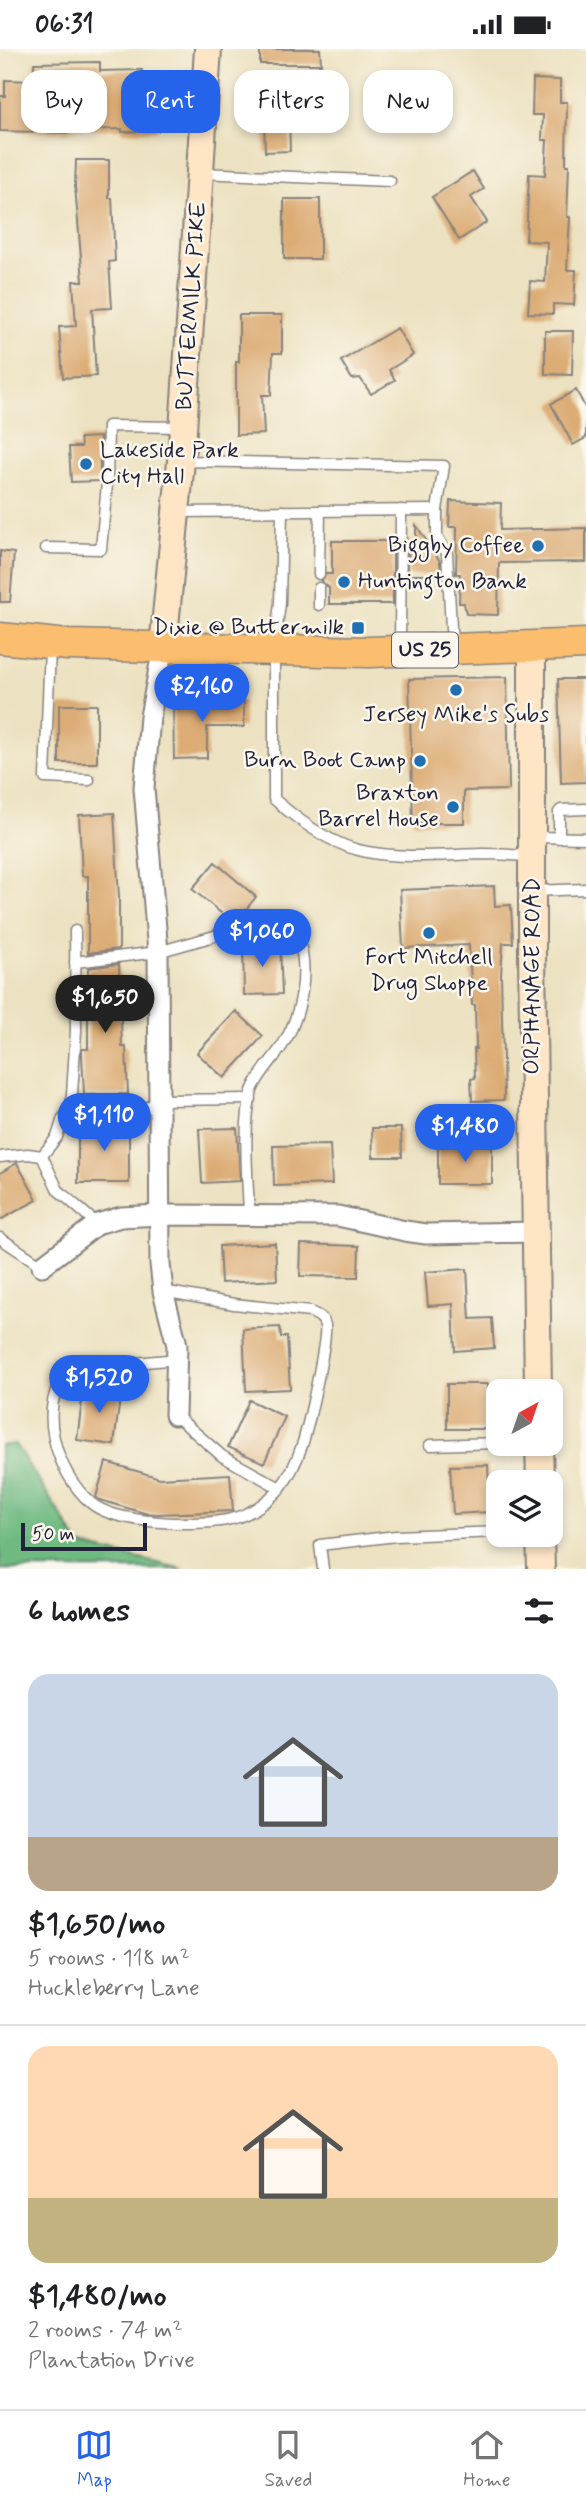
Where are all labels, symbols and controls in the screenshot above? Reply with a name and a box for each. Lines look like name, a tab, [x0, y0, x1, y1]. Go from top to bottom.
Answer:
text: 06:31	[35, 8, 94, 42]
chip: Buy	[21, 70, 107, 133]
chip: Rent	[121, 70, 220, 133]
chip: Filters	[234, 70, 349, 133]
chip: New	[363, 70, 453, 133]
street label: BUTTERMILK PIKE	[170, 201, 214, 411]
place label: Lakeside Park City Hall	[100, 436, 239, 492]
marker: Lakeside Park City Hall	[78, 456, 94, 472]
place label: Biggby Coffee	[388, 531, 524, 563]
marker: Biggby Coffee	[530, 538, 546, 554]
place label: Huntington Bank	[358, 567, 527, 599]
marker: Huntington Bank	[336, 574, 352, 590]
place label: Dixie @ Buttermilk	[153, 613, 344, 643]
marker: Dixie @ Buttermilk	[350, 620, 366, 636]
road number: US 25	[392, 633, 458, 667]
pin: $2,160	[145, 665, 259, 724]
text: $2,160	[170, 672, 234, 702]
marker: Jersey Mike's Subs	[448, 682, 464, 698]
place label: Jersey Mike's Subs	[363, 700, 549, 730]
place label: Burn Boot Camp	[244, 746, 406, 776]
marker: Burn Boot Camp	[412, 753, 428, 769]
place label: Braxton Barrel House	[318, 779, 439, 835]
marker: Braxton Barrel House	[445, 799, 461, 815]
street label: ORPHANAGE ROAD	[518, 877, 548, 1075]
pin: $1,060	[205, 909, 319, 969]
text: $1,060	[229, 917, 295, 947]
marker: Fort Mitchell Drug Shoppe	[421, 925, 437, 941]
place label: Fort Mitchell Drug Shoppe	[365, 943, 493, 1001]
pin: $1,650	[48, 975, 162, 1035]
text: $1,650	[71, 983, 139, 1013]
pin: $1,110	[47, 1093, 161, 1153]
text: $1,110	[74, 1101, 134, 1131]
pin: $1,480	[408, 1105, 522, 1164]
text: $1,480	[431, 1112, 499, 1142]
pin: $1,520	[42, 1355, 156, 1415]
text: $1,520	[65, 1363, 133, 1393]
north arrow	[486, 1379, 564, 1456]
map controls	[486, 1379, 563, 1547]
button: layers	[486, 1470, 563, 1547]
scale bar	[21, 1520, 147, 1552]
text: 50 m	[32, 1522, 75, 1547]
text: 6 homes	[28, 1592, 130, 1631]
icon: filters	[520, 1592, 558, 1630]
icon: home	[230, 1719, 356, 1845]
text: $1,650/mo	[28, 1905, 165, 1944]
text: 5 rooms · 118 m²	[28, 1944, 190, 1974]
text: Huckleberry Lane	[28, 1974, 200, 2004]
icon: home	[230, 2091, 356, 2217]
text: $1,480/mo	[28, 2277, 167, 2316]
text: 2 rooms · 74 m²	[28, 2316, 183, 2346]
text: Plantation Drive	[28, 2346, 195, 2376]
tab: Map	[75, 2426, 113, 2493]
tab: Saved	[264, 2426, 312, 2493]
tab: Home	[463, 2426, 511, 2493]

